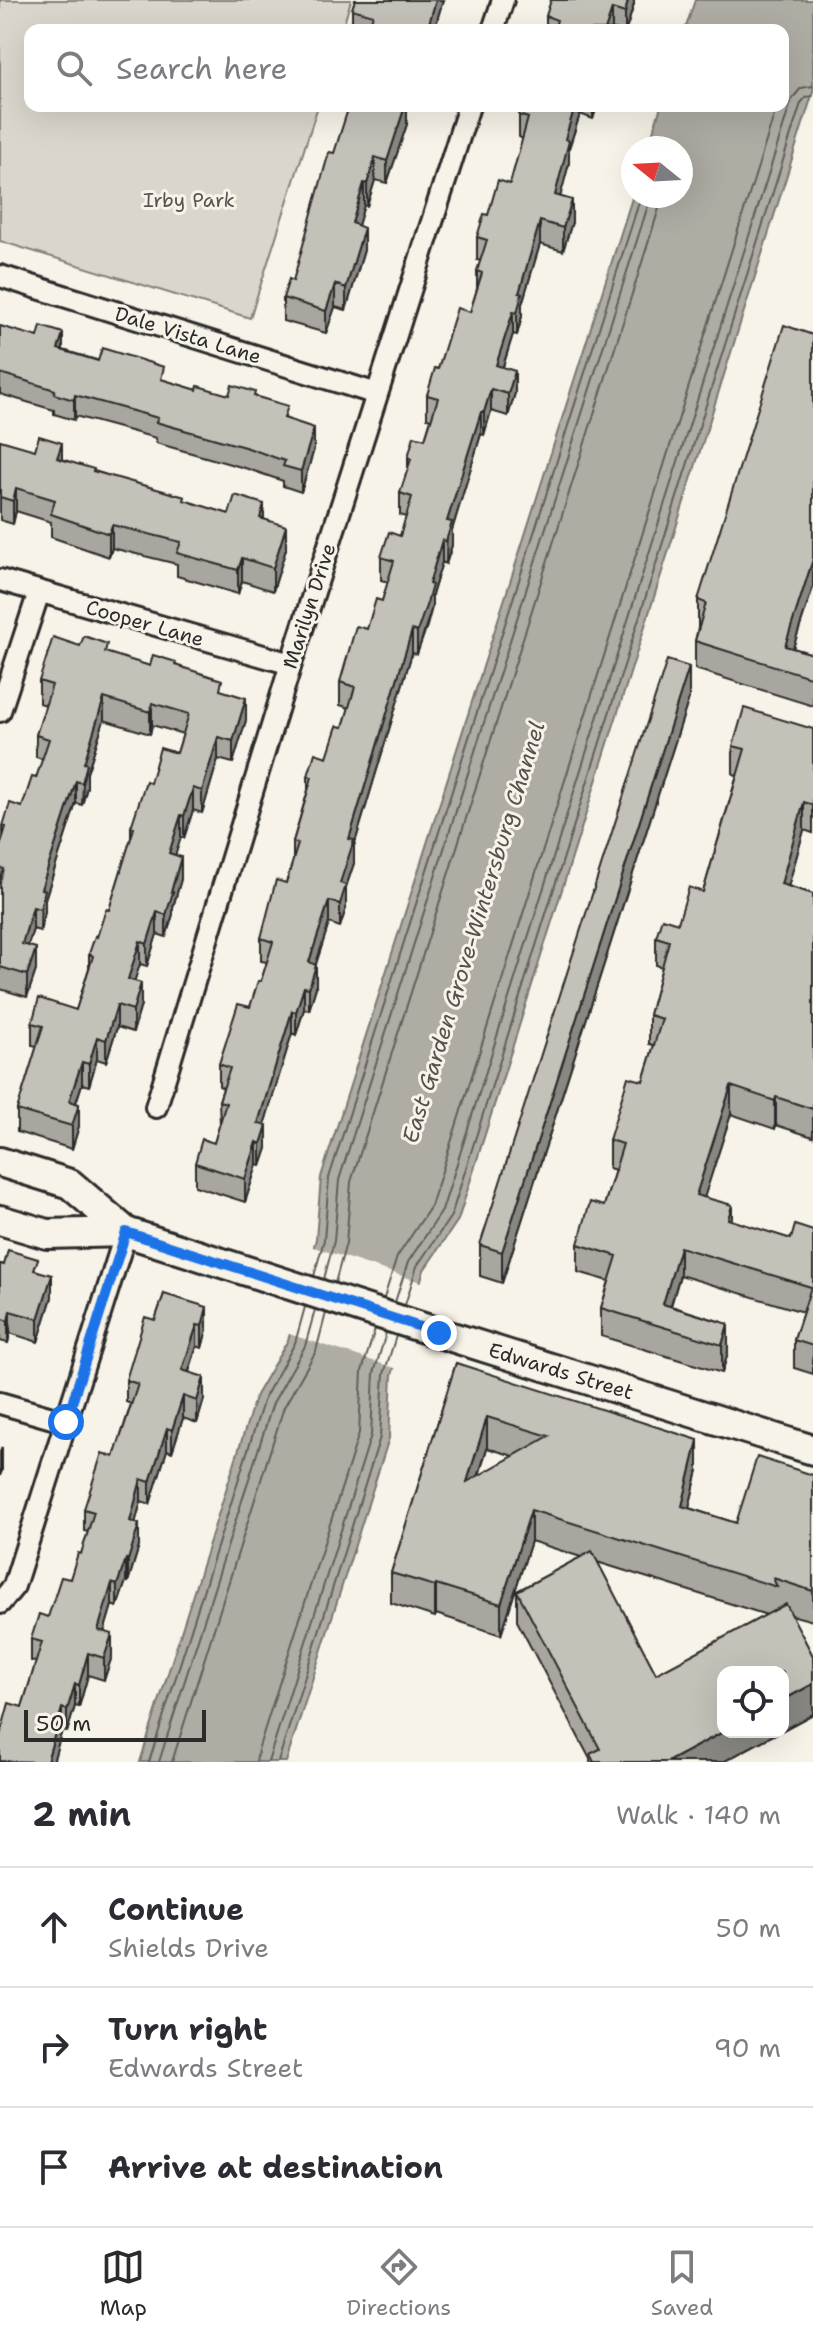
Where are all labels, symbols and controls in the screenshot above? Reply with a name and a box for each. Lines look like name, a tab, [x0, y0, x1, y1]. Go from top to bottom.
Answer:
search box	[24, 24, 789, 112]
icon: search	[52, 46, 96, 90]
text: Search here	[116, 48, 287, 89]
north arrow	[621, 136, 693, 208]
park label: Irby Park	[143, 187, 235, 213]
street label: Dale Vista Lane	[112, 300, 264, 370]
street label: Marilyn Drive	[276, 540, 342, 672]
street label: Cooper Lane	[83, 594, 207, 652]
water label: East Garden Grove-Wintersburg Channel	[395, 718, 552, 1146]
route end	[421, 1315, 457, 1351]
street label: Edwards Street	[485, 1337, 637, 1405]
route start	[48, 1404, 84, 1440]
map controls	[717, 1666, 789, 1738]
button: locate	[717, 1666, 789, 1738]
scale bar	[24, 1706, 206, 1742]
text: 50 m	[36, 1709, 91, 1738]
text: 2 min	[32, 1791, 131, 1837]
text: Walk · 140 m	[616, 1797, 781, 1832]
text: Continue	[108, 1889, 244, 1930]
icon: ahead	[32, 1905, 76, 1949]
text: 50 m	[716, 1910, 781, 1945]
text: Shields Drive	[108, 1930, 269, 1965]
text: Turn right	[108, 2009, 267, 2050]
icon: right	[32, 2025, 76, 2069]
text: 90 m	[714, 2030, 781, 2065]
text: Edwards Street	[108, 2050, 303, 2085]
icon: arrive	[32, 2145, 76, 2189]
text: Arrive at destination	[108, 2147, 443, 2188]
tab: Map	[100, 2245, 147, 2322]
tab: Directions	[346, 2245, 451, 2322]
tab: Saved	[651, 2245, 713, 2322]

